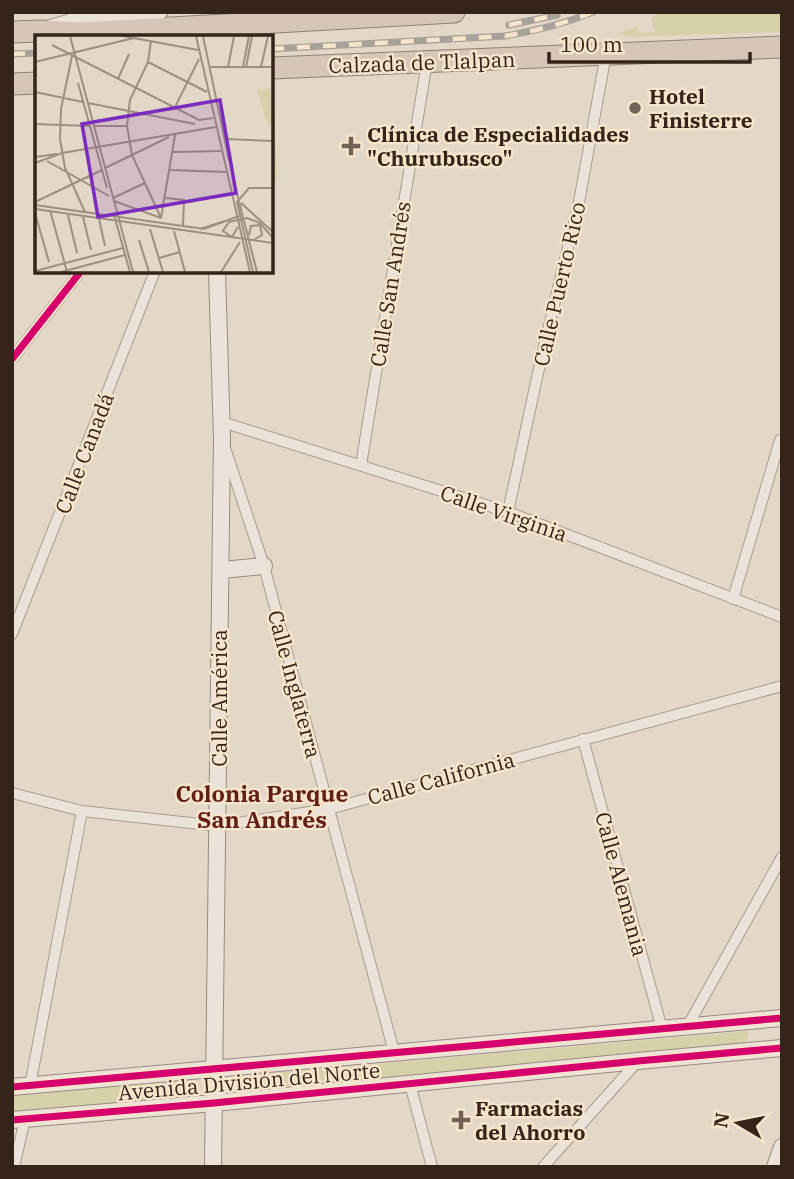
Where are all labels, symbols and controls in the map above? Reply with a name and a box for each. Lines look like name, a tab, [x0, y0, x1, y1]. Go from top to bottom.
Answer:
scale bar	[549, 21, 750, 65]
text: 100 m	[560, 30, 623, 58]
inset map	[35, 35, 273, 273]
street label: Calzada de Tlalpan	[328, 45, 516, 79]
place label: Hotel Finisterre	[649, 82, 753, 134]
marker: Hotel Finisterre	[627, 100, 643, 116]
place label: Clínica de Especialidades "Churubusco"	[367, 120, 629, 172]
marker: Clínica de Especialidades "Churubusco"	[341, 136, 361, 156]
street label: Calle San Andrés	[363, 199, 417, 369]
street label: Calle Puerto Rico	[526, 199, 592, 369]
street label: Calle Canadá	[48, 388, 120, 518]
street label: Calle Virginia	[437, 478, 571, 548]
street label: Calle Inglaterra	[262, 607, 328, 761]
street label: Calle América	[205, 629, 233, 767]
street label: Calle California	[364, 745, 518, 811]
district label: Colonia Parque San Andrés	[176, 778, 348, 834]
street label: Calle Alemania	[589, 809, 655, 959]
street label: Avenida División del Norte	[117, 1056, 381, 1106]
north arrow	[703, 1088, 773, 1158]
place label: Farmacias del Ahorro	[475, 1094, 585, 1146]
text: N	[708, 1111, 734, 1130]
marker: Farmacias del Ahorro	[453, 1112, 469, 1128]

